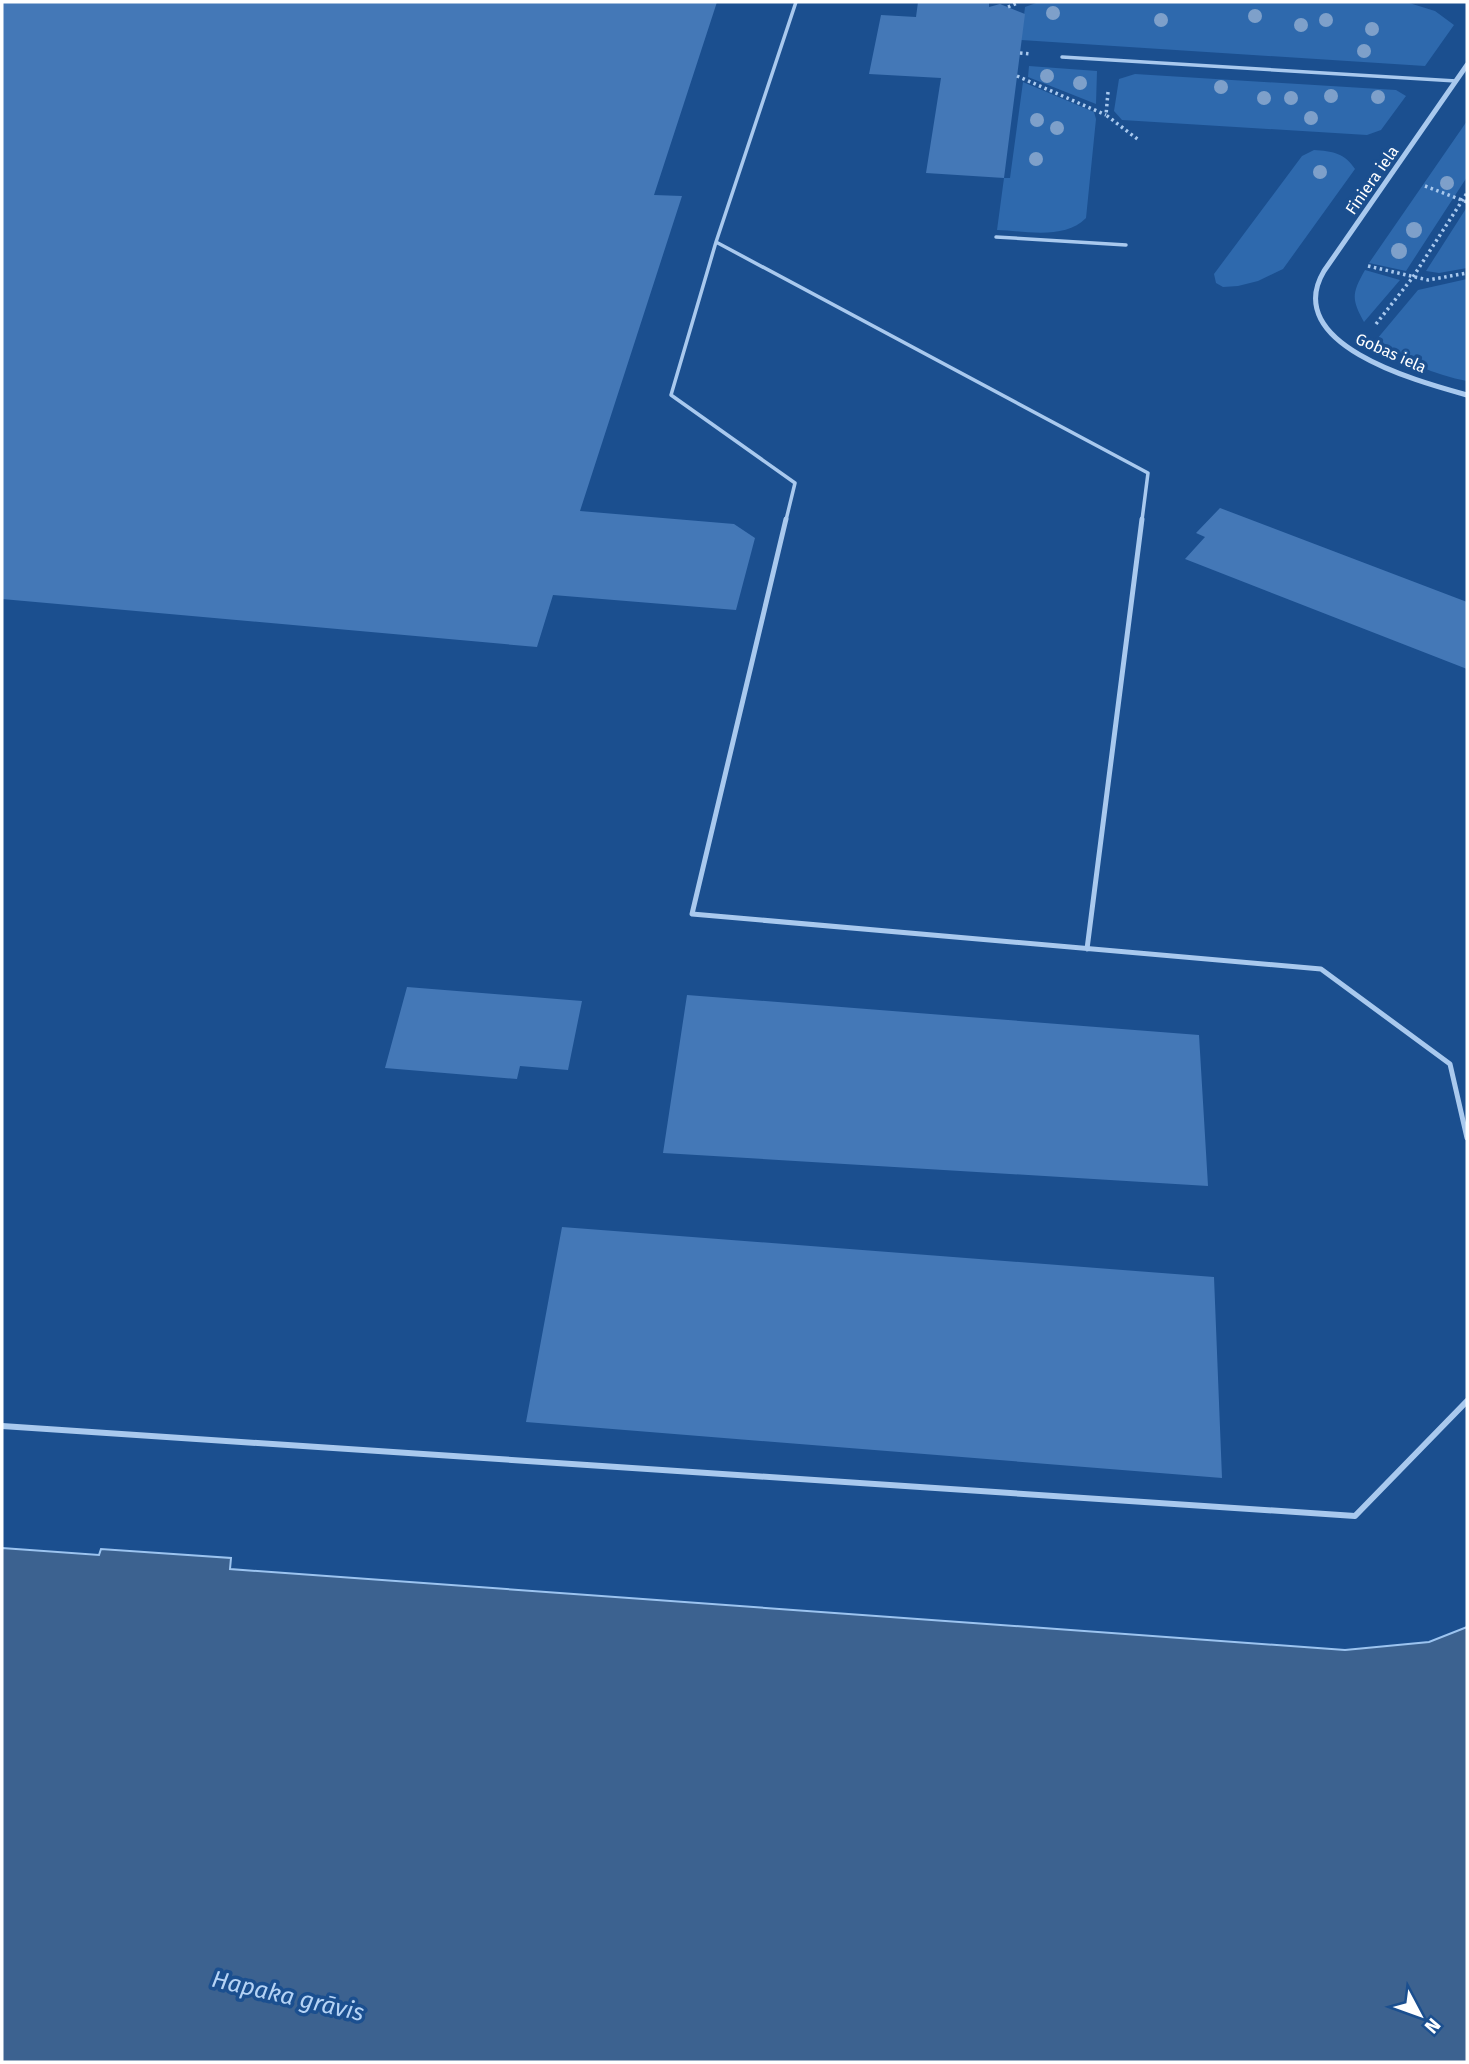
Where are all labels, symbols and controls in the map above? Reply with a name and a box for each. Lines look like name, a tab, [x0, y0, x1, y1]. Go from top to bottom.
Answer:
street label: Finiera iela	[1341, 142, 1403, 218]
street label: Gobas iela	[1353, 329, 1429, 377]
water label: Hapaka grāvis	[209, 1965, 367, 2027]
north arrow	[1385, 1980, 1455, 2050]
text: N	[1420, 2014, 1445, 2038]

